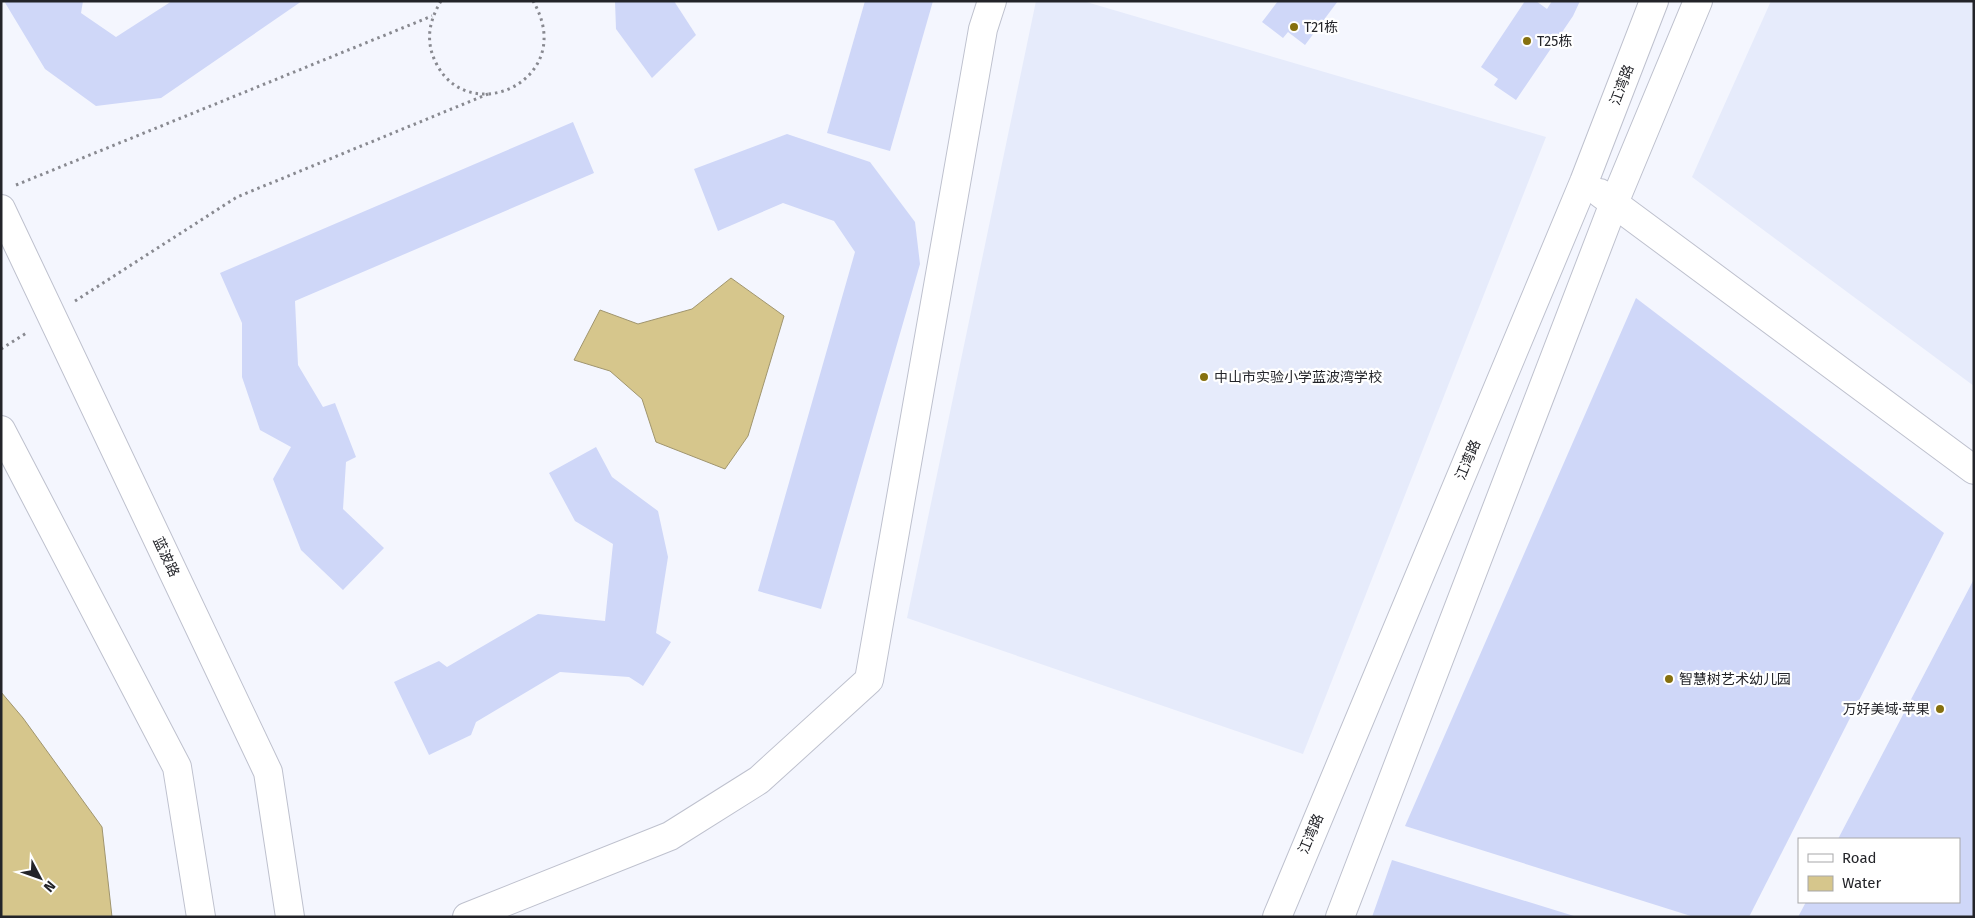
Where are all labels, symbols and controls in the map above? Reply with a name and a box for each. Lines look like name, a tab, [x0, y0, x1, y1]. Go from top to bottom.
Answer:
place label: T21栋	[1304, 19, 1338, 36]
marker: T21栋	[1288, 21, 1300, 33]
place label: T25栋	[1537, 33, 1572, 50]
marker: T25栋	[1521, 35, 1533, 47]
street label: 江湾路	[1607, 62, 1637, 108]
place label: 中山市实验小学蓝波湾学校	[1214, 369, 1382, 386]
marker: 中山市实验小学蓝波湾学校	[1198, 371, 1210, 383]
street label: 江湾路	[1452, 437, 1484, 483]
street label: 蓝波路	[149, 534, 183, 580]
place label: 智慧树艺术幼儿园	[1679, 671, 1791, 688]
marker: 智慧树艺术幼儿园	[1663, 673, 1675, 685]
place label: 万好美域·苹果	[1843, 701, 1930, 718]
marker: 万好美域·苹果	[1934, 703, 1946, 715]
street label: 江湾路	[1295, 811, 1327, 857]
legend	[1798, 838, 1960, 903]
text: Road	[1842, 849, 1877, 867]
north arrow	[15, 853, 65, 903]
text: Water	[1842, 874, 1881, 892]
text: N	[40, 877, 59, 895]

